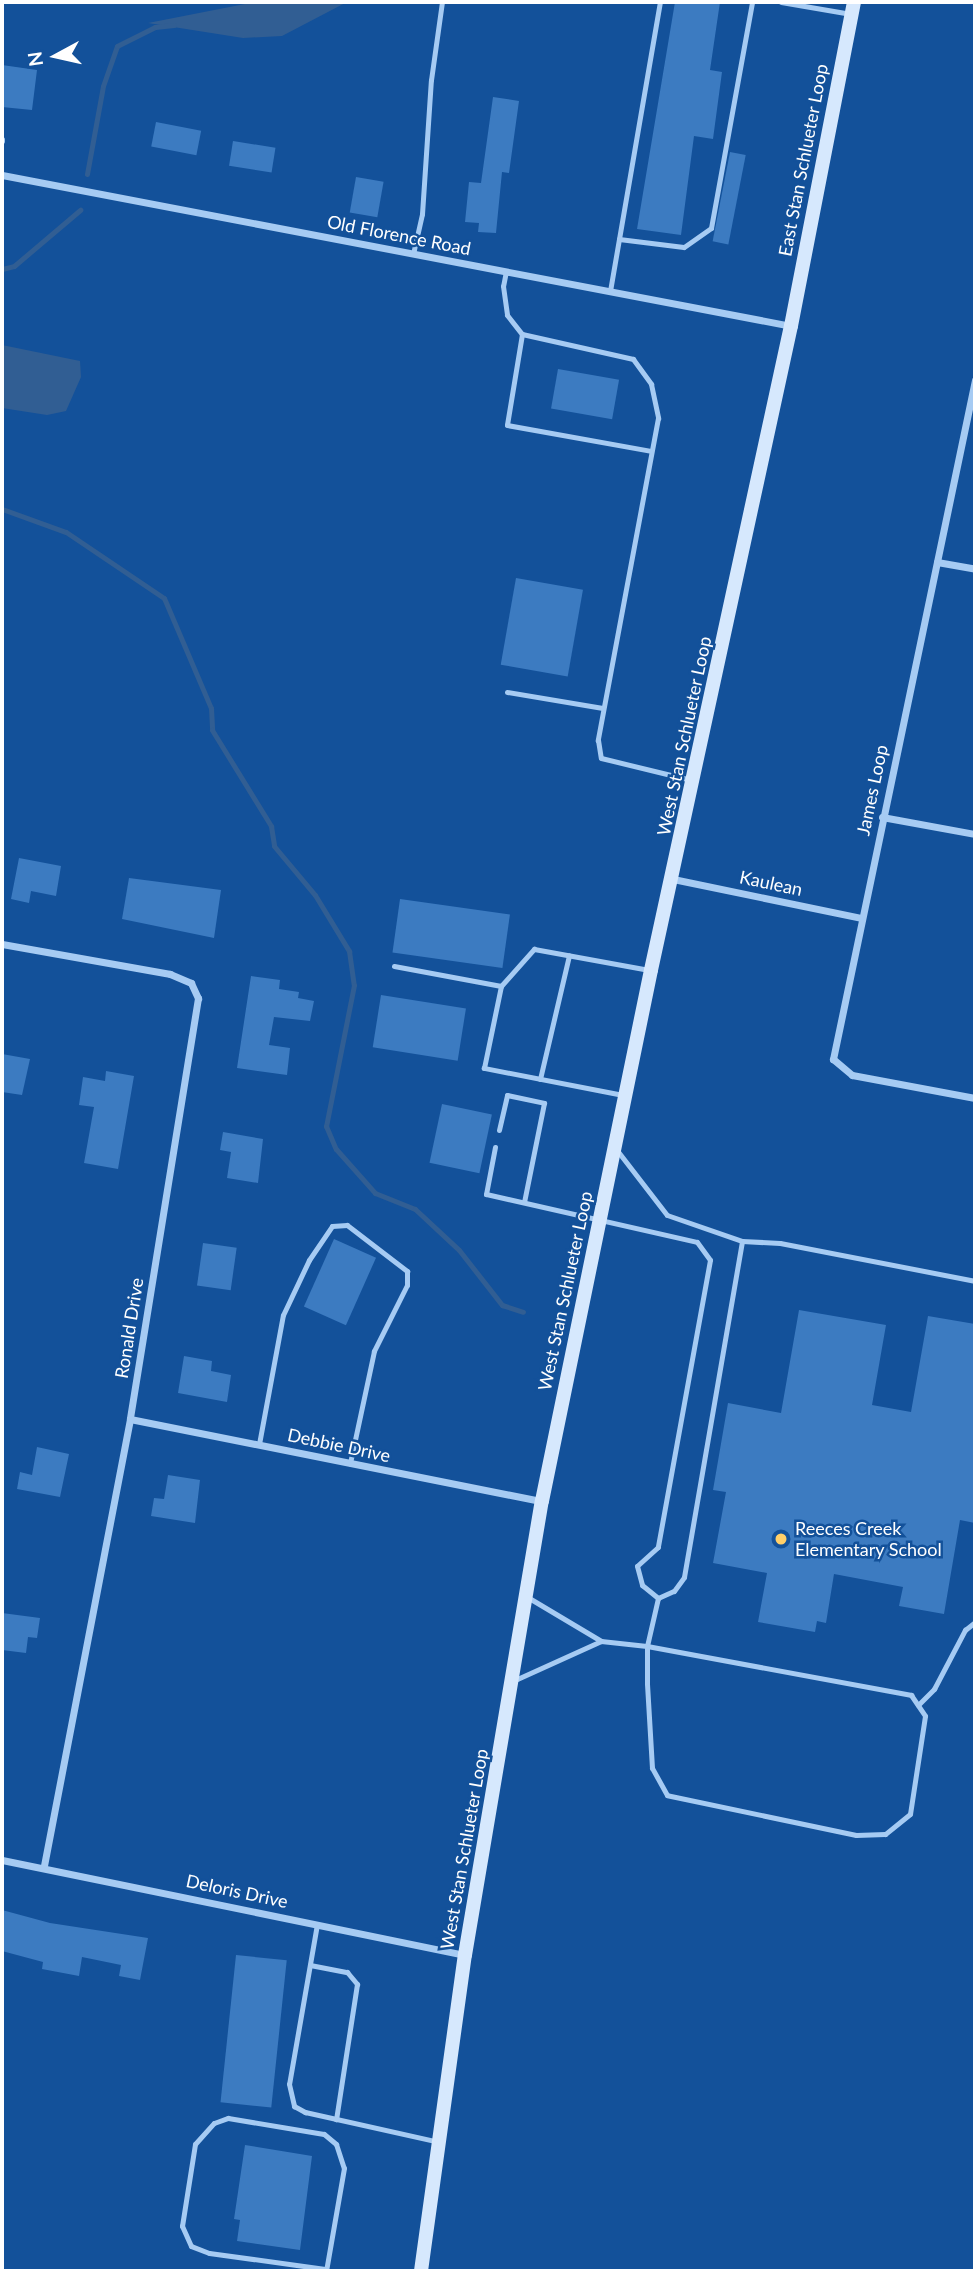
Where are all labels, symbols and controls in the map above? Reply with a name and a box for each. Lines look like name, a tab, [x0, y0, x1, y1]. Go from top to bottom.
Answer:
north arrow	[21, 21, 91, 91]
text: N	[22, 50, 47, 68]
street label: East Stan Schlueter Loop	[774, 62, 832, 258]
street label: Old Florence Road	[325, 210, 473, 260]
street label: West Stan Schlueter Loop	[652, 634, 716, 838]
street label: James Loop	[852, 743, 892, 837]
street label: Kaulean	[738, 866, 804, 900]
street label: West Stan Schlueter Loop	[533, 1189, 597, 1393]
street label: Ronald Drive	[110, 1276, 148, 1380]
street label: Debbie Drive	[286, 1424, 392, 1466]
place label: Reeces Creek Elementary School	[795, 1518, 942, 1560]
marker: Reeces Creek Elementary School	[773, 1531, 789, 1547]
street label: West Stan Schlueter Loop	[436, 1747, 492, 1951]
street label: Deloris Drive	[184, 1870, 290, 1912]

